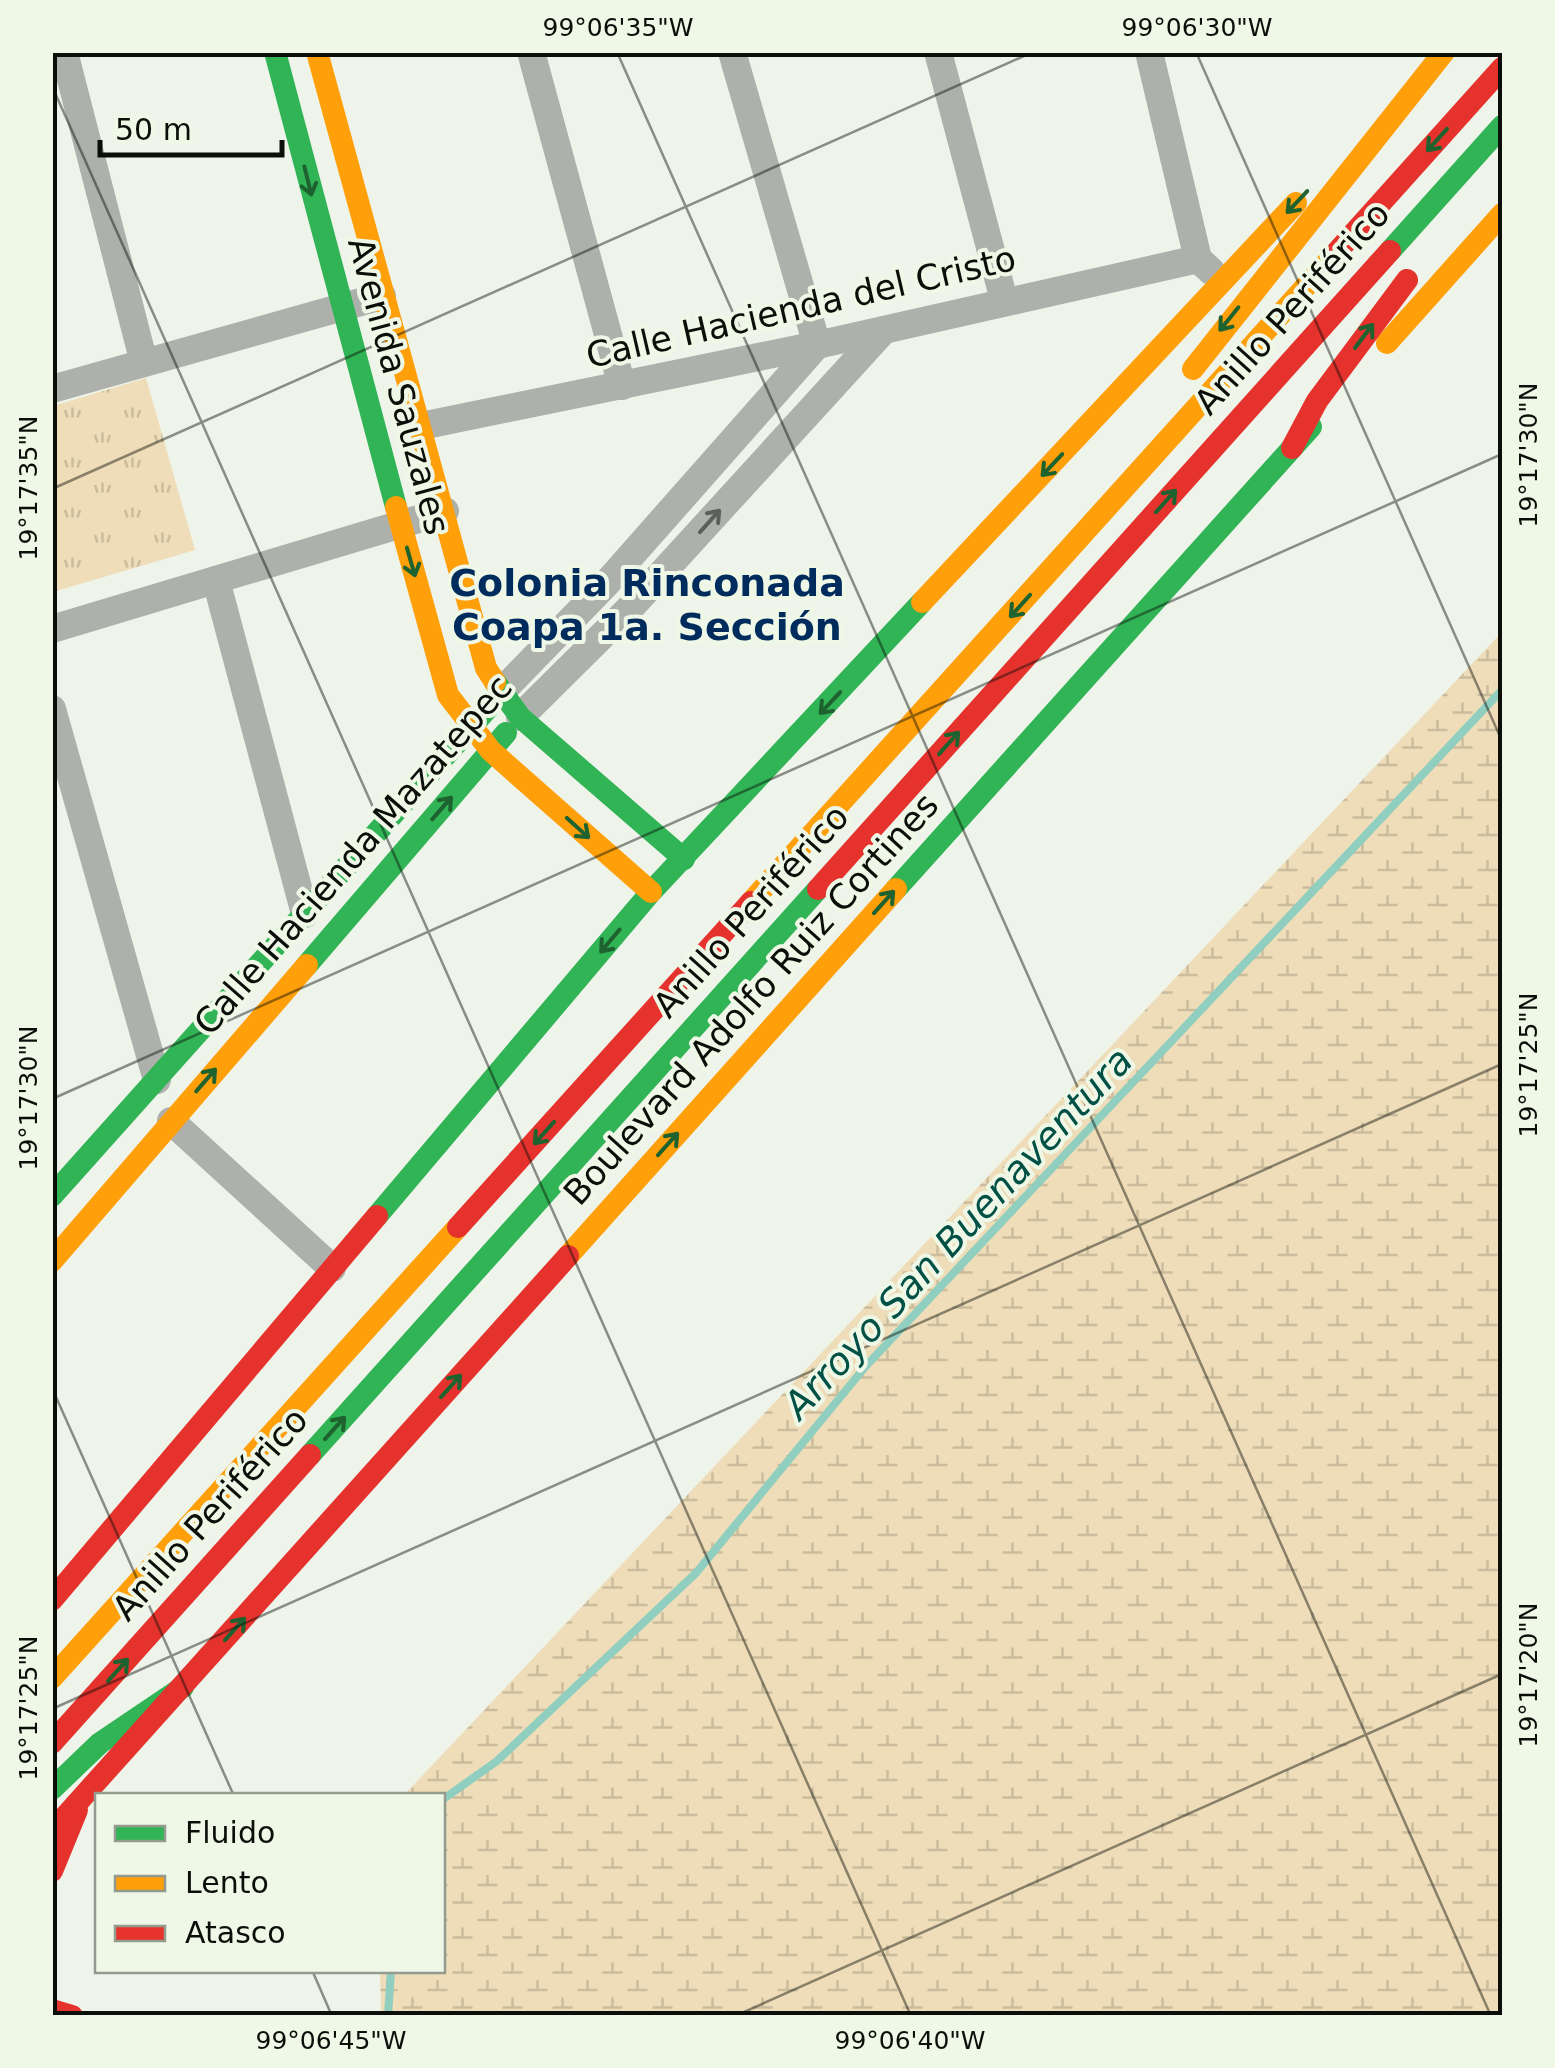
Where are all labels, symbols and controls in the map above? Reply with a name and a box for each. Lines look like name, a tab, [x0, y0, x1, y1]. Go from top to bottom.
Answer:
text: 99°06'35"W	[542, 13, 694, 42]
text: 99°06'30"W	[1121, 13, 1273, 42]
scale bar	[100, 95, 282, 157]
text: 50 m	[115, 112, 192, 147]
one-way arrow	[1426, 127, 1449, 152]
one-way arrow	[300, 164, 318, 196]
one-way arrow	[1286, 189, 1309, 214]
street label: Anillo Periférico	[1186, 194, 1398, 422]
street label: Avenida Sauzales	[340, 233, 458, 539]
street label: Calle Hacienda del Cristo	[582, 238, 1020, 376]
one-way arrow	[1218, 306, 1240, 332]
one-way arrow	[1353, 323, 1374, 350]
text: 19°17'30"N	[1514, 382, 1543, 528]
text: 19°17'35"N	[14, 415, 43, 561]
one-way arrow	[1040, 453, 1064, 477]
one-way arrow	[1154, 489, 1177, 514]
one-way arrow	[698, 509, 721, 534]
one-way arrow	[402, 546, 421, 578]
district label: Colonia Rinconada Coapa 1a. Sección	[449, 561, 845, 649]
one-way arrow	[1009, 593, 1032, 618]
street label: Calle Hacienda Mazatepec	[186, 667, 520, 1043]
one-way arrow	[818, 690, 842, 714]
one-way arrow	[937, 731, 960, 756]
street label: Boulevard Adolfo Ruiz Cortines	[556, 785, 946, 1213]
one-way arrow	[430, 796, 453, 821]
street label: Anillo Periférico	[645, 797, 857, 1025]
one-way arrow	[565, 817, 590, 840]
one-way arrow	[873, 890, 896, 915]
one-way arrow	[599, 928, 621, 954]
text: 19°17'25"N	[1514, 992, 1543, 1138]
text: 19°17'30"N	[14, 1025, 43, 1171]
water label: Arroyo San Buenaventura	[773, 1039, 1141, 1430]
one-way arrow	[195, 1068, 218, 1093]
one-way arrow	[533, 1120, 556, 1145]
one-way arrow	[656, 1132, 679, 1157]
one-way arrow	[439, 1374, 462, 1399]
street label: Anillo Periférico	[104, 1400, 316, 1628]
one-way arrow	[323, 1416, 346, 1441]
text: 19°17'20"N	[1514, 1602, 1543, 1748]
one-way arrow	[223, 1617, 246, 1642]
text: 19°17'25"N	[14, 1635, 43, 1781]
one-way arrow	[106, 1658, 129, 1683]
legend	[95, 1793, 445, 1973]
text: Fluido	[185, 1815, 275, 1850]
text: Lento	[185, 1865, 269, 1900]
text: Atasco	[185, 1915, 286, 1950]
text: 99°06'45"W	[255, 2026, 407, 2055]
text: 99°06'40"W	[834, 2026, 986, 2055]

